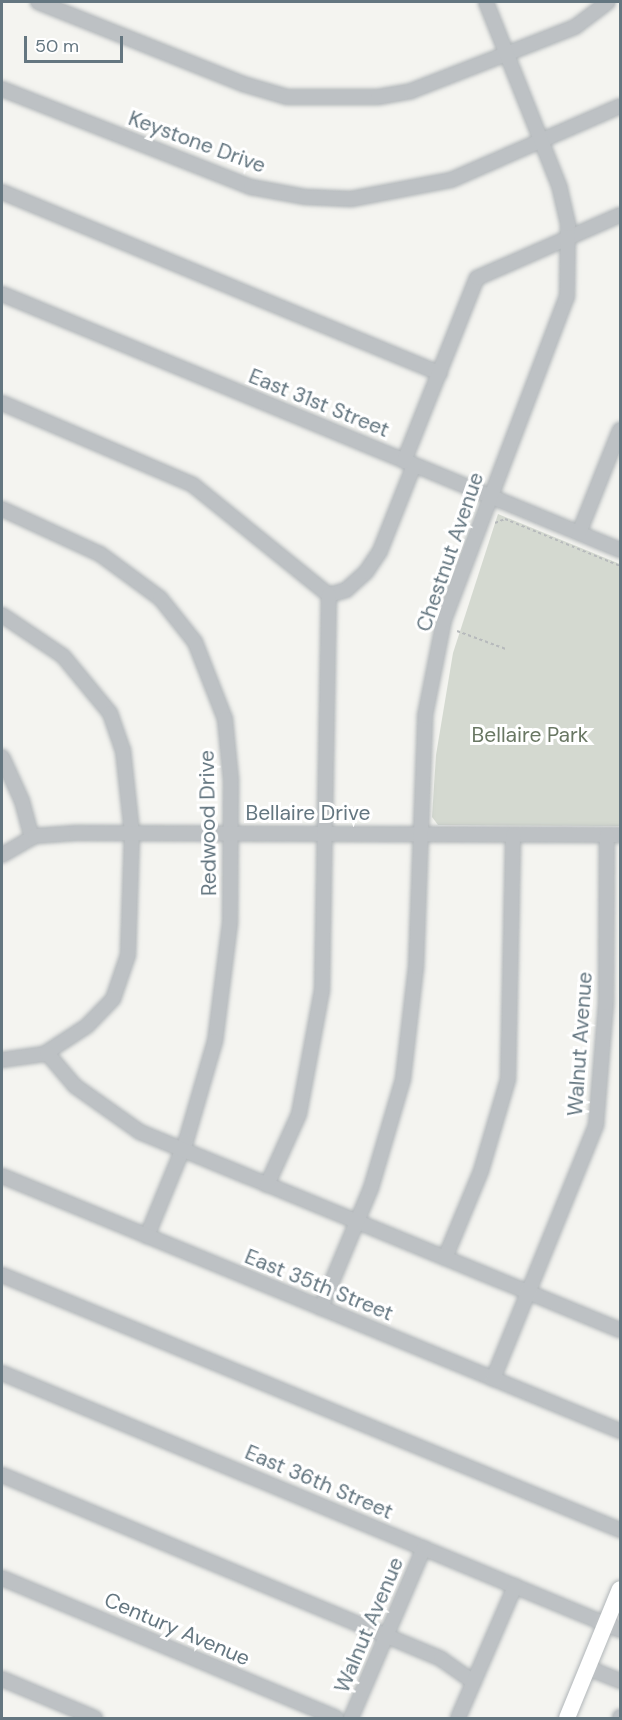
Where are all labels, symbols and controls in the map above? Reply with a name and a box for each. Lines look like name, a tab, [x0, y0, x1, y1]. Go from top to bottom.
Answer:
scale bar	[27, 24, 126, 62]
text: 50 m	[35, 34, 79, 58]
street label: Keystone Drive	[125, 106, 269, 178]
street label: East 31st Street	[245, 363, 393, 443]
street label: Chestnut Avenue	[411, 469, 489, 635]
park label: Bellaire Park	[472, 722, 588, 748]
street label: Redwood Drive	[194, 750, 222, 896]
street label: Bellaire Drive	[245, 800, 371, 826]
street label: Walnut Avenue	[562, 971, 598, 1117]
street label: East 35th Street	[241, 1244, 397, 1326]
street label: East 36th Street	[241, 1439, 397, 1525]
street label: Walnut Avenue	[329, 1553, 409, 1697]
street label: Century Avenue	[100, 1587, 254, 1671]

